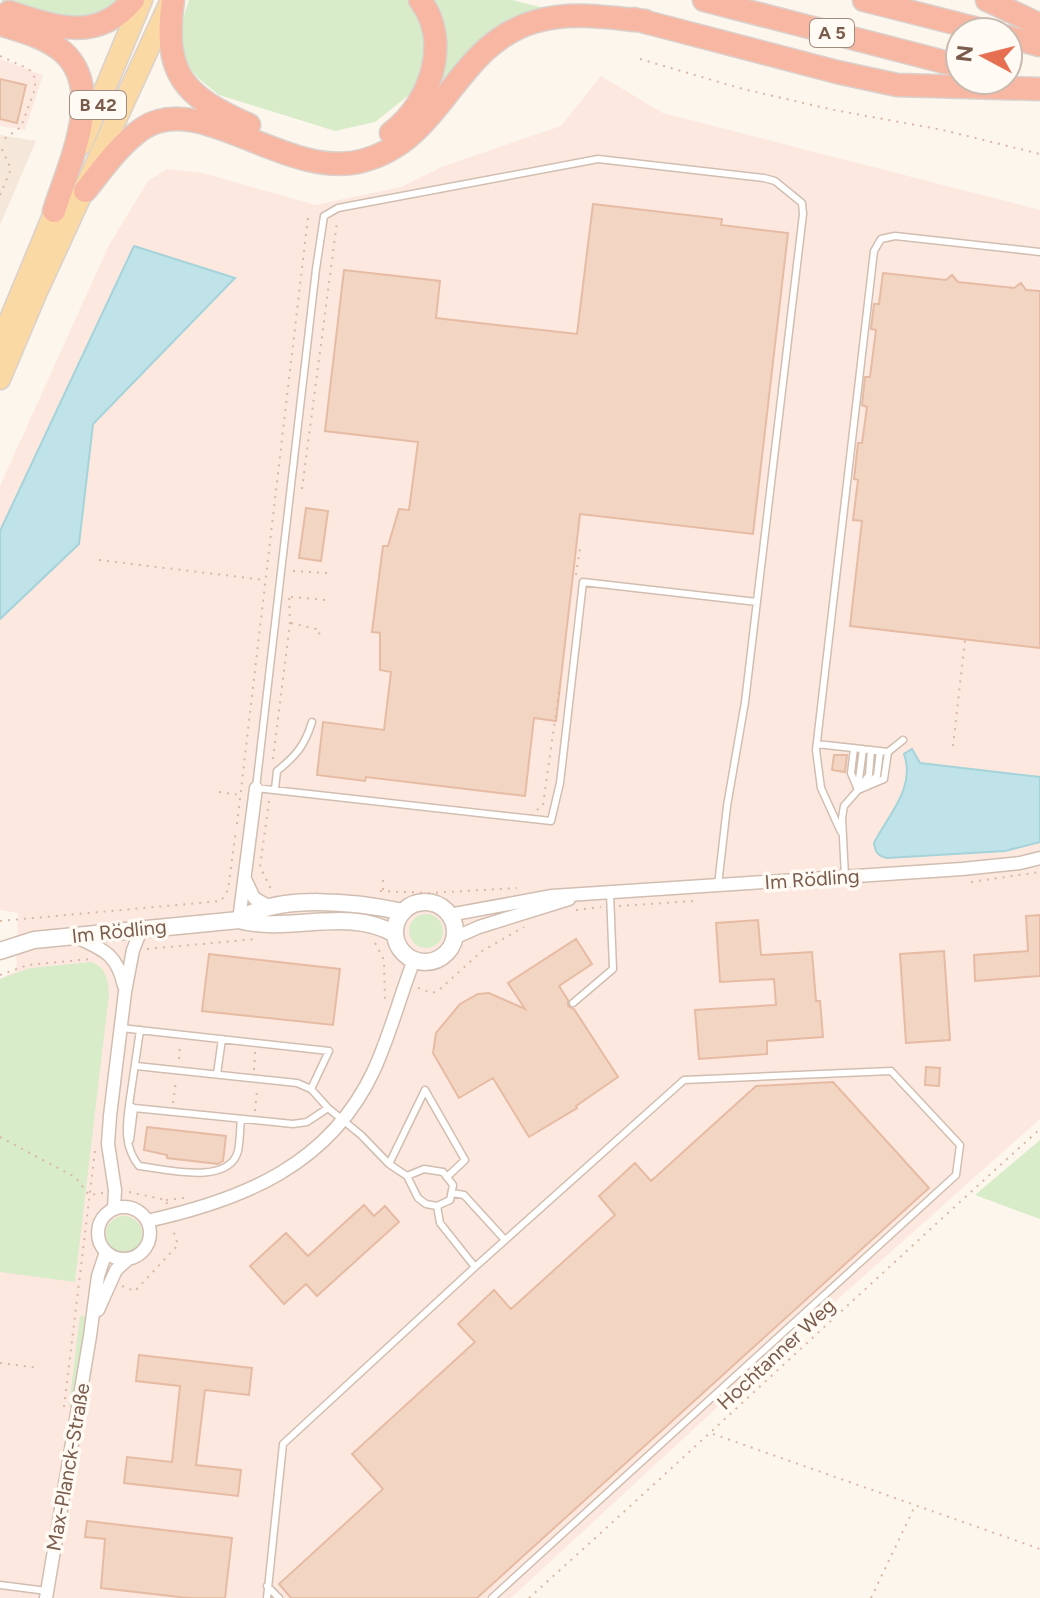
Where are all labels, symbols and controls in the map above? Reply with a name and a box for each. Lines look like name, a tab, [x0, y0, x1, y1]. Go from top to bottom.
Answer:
north arrow	[944, 16, 1024, 96]
road number: A 5	[810, 19, 854, 47]
text: N	[950, 44, 979, 64]
road number: B 42	[70, 91, 126, 119]
street label: Im Rödling	[764, 864, 860, 894]
street label: Im Rödling	[70, 914, 168, 948]
street label: Hochtanner Weg	[712, 1293, 840, 1415]
street label: Max-Planck-Straße	[41, 1381, 95, 1553]

